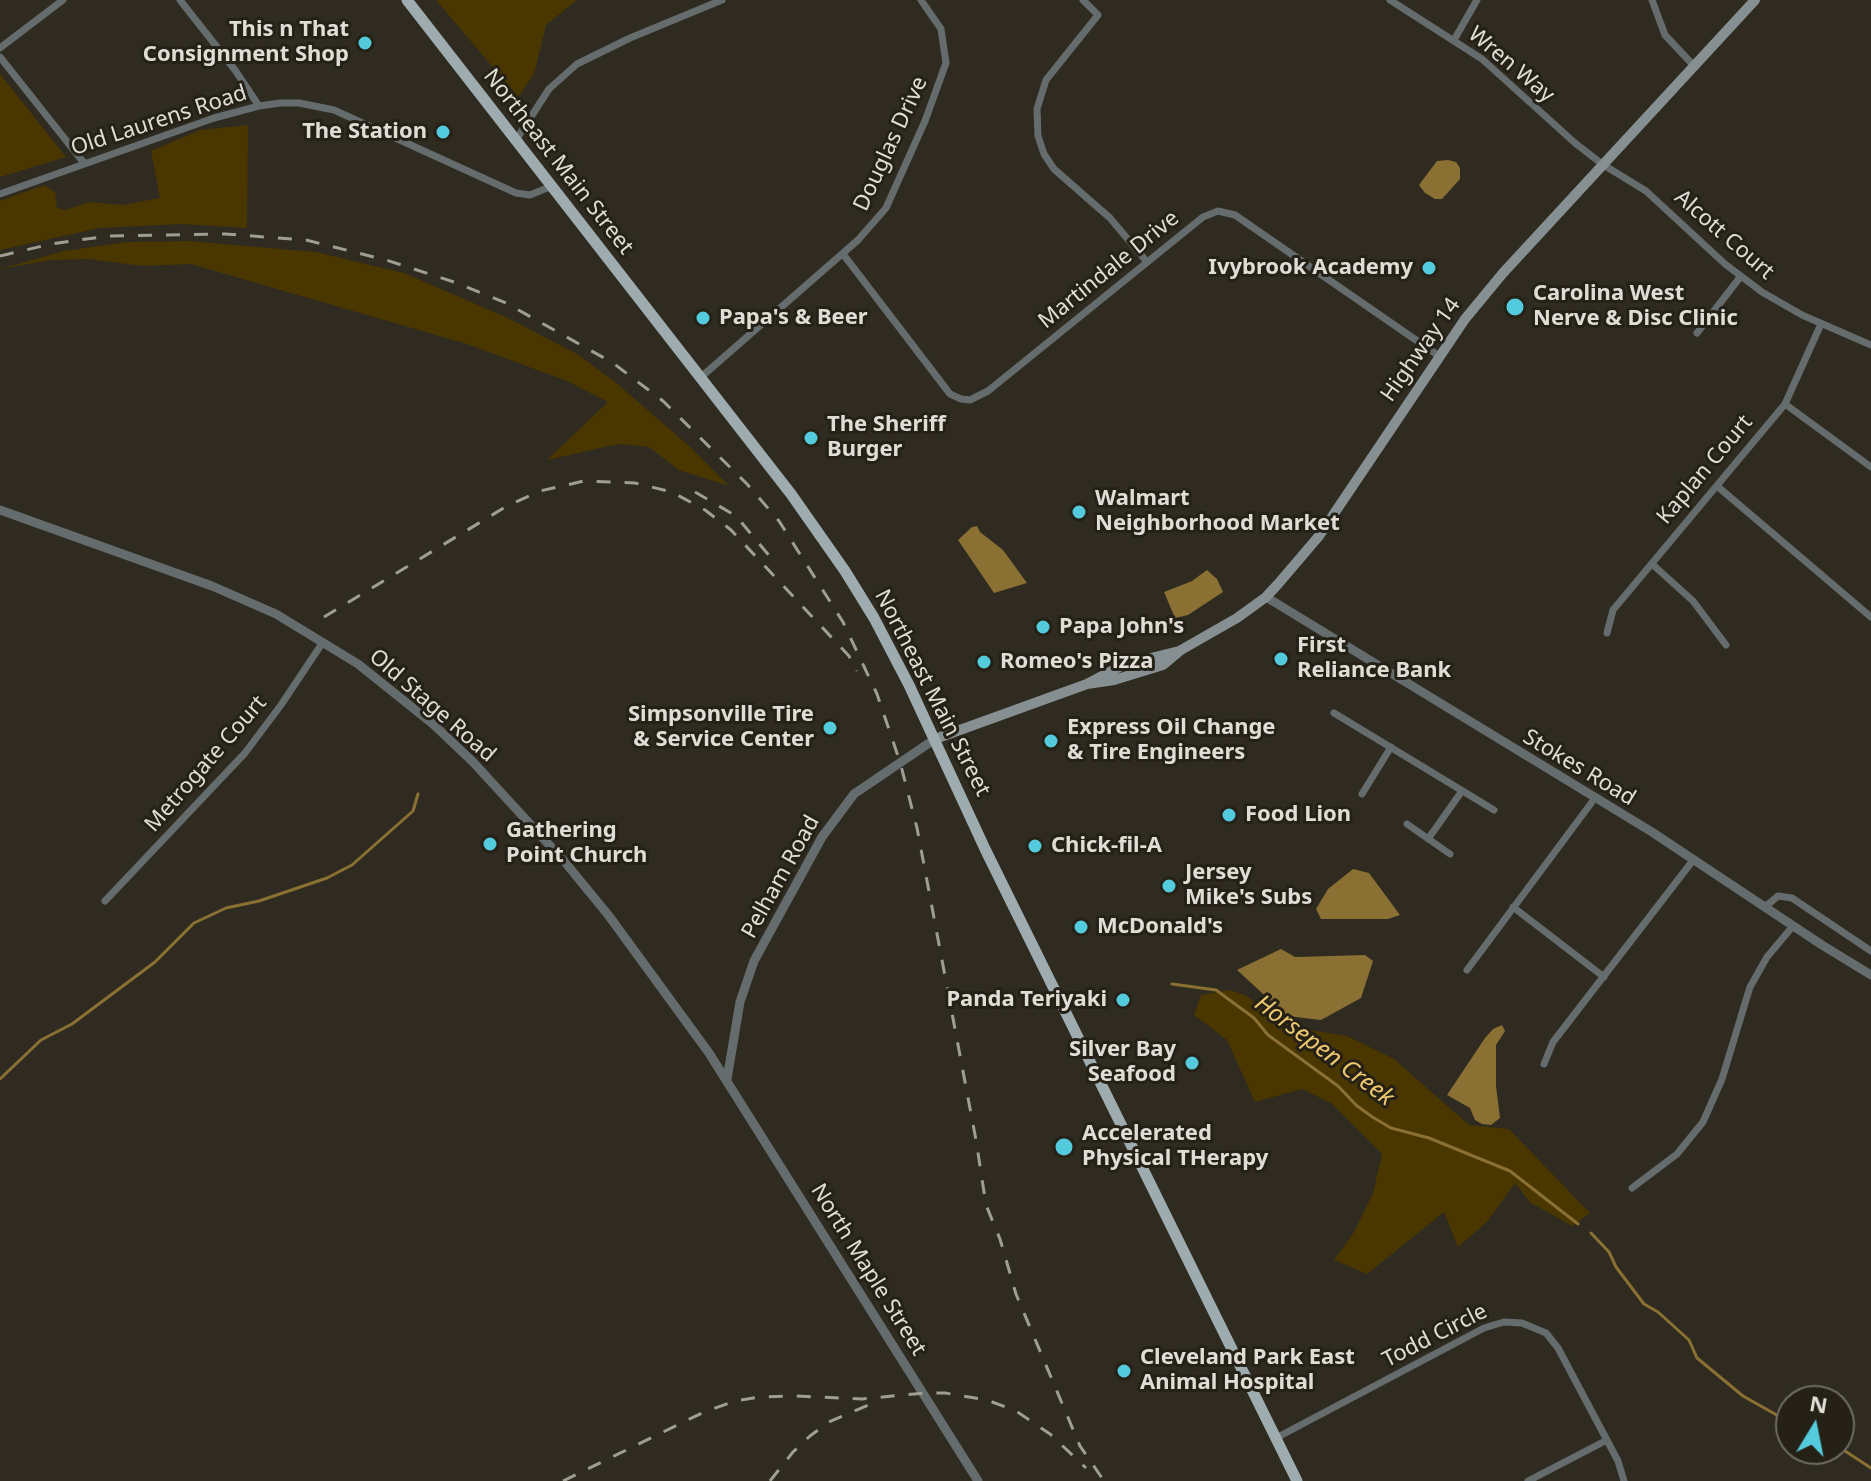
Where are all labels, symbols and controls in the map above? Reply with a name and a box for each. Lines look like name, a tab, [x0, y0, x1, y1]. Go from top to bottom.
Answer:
place label: This n That Consignment Shop	[143, 17, 349, 68]
street label: Wren Way	[1463, 21, 1559, 109]
marker: This n That Consignment Shop	[356, 34, 374, 52]
street label: Northeast Main Street	[477, 64, 639, 260]
street label: Douglas Drive	[848, 73, 934, 215]
street label: Old Laurens Road	[68, 80, 250, 162]
place label: The Station	[302, 119, 427, 145]
marker: The Station	[434, 123, 452, 141]
street label: Alcott Court	[1669, 185, 1779, 285]
street label: Martindale Drive	[1034, 205, 1184, 335]
place label: Ivybrook Academy	[1208, 255, 1413, 281]
marker: Ivybrook Academy	[1420, 259, 1438, 277]
place label: Carolina West Nerve & Disc Clinic	[1533, 281, 1738, 332]
street label: Highway 14	[1376, 293, 1466, 407]
marker: Carolina West Nerve & Disc Clinic	[1504, 296, 1526, 318]
place label: Papa's & Beer	[719, 305, 868, 331]
marker: Papa's & Beer	[694, 309, 712, 327]
street label: Kaplan Court	[1652, 410, 1758, 530]
place label: The Sheriff Burger	[827, 412, 946, 464]
marker: The Sheriff Burger	[802, 429, 820, 447]
place label: Walmart Neighborhood Market	[1095, 486, 1340, 538]
marker: Walmart Neighborhood Market	[1070, 503, 1088, 521]
street label: Northeast Main Street	[868, 585, 996, 801]
place label: Papa John's	[1059, 614, 1184, 640]
marker: Papa John's	[1034, 618, 1052, 636]
place label: First Reliance Bank	[1297, 633, 1451, 684]
street label: Old Stage Road	[363, 644, 501, 768]
place label: Romeo's Pizza	[1000, 649, 1153, 675]
marker: First Reliance Bank	[1272, 650, 1290, 668]
marker: Romeo's Pizza	[975, 653, 993, 671]
street label: Metrogate Court	[140, 690, 272, 838]
place label: Simpsonville Tire & Service Center	[628, 702, 814, 754]
place label: Express Oil Change & Tire Engineers	[1067, 715, 1275, 766]
marker: Simpsonville Tire & Service Center	[821, 719, 839, 737]
street label: Stokes Road	[1518, 724, 1640, 812]
marker: Express Oil Change & Tire Engineers	[1042, 732, 1060, 750]
place label: Food Lion	[1245, 802, 1351, 828]
marker: Food Lion	[1220, 806, 1238, 824]
street label: Pelham Road	[736, 811, 826, 943]
place label: Gathering Point Church	[506, 818, 647, 870]
place label: Chick-fil-A	[1051, 833, 1162, 859]
marker: Gathering Point Church	[481, 835, 499, 853]
marker: Chick-fil-A	[1026, 837, 1044, 855]
place label: Jersey Mike's Subs	[1185, 860, 1312, 912]
marker: Jersey Mike's Subs	[1160, 877, 1178, 895]
place label: McDonald's	[1097, 914, 1223, 940]
marker: McDonald's	[1072, 918, 1090, 936]
place label: Panda Teriyaki	[946, 987, 1107, 1013]
water label: Horsepen Creek	[1249, 989, 1399, 1113]
marker: Panda Teriyaki	[1114, 991, 1132, 1009]
place label: Silver Bay Seafood	[1069, 1037, 1176, 1088]
marker: Silver Bay Seafood	[1183, 1054, 1201, 1072]
place label: Accelerated Physical THerapy	[1082, 1121, 1268, 1172]
marker: Accelerated Physical THerapy	[1053, 1136, 1075, 1158]
street label: North Maple Street	[804, 1179, 932, 1361]
street label: Todd Circle	[1378, 1298, 1492, 1374]
place label: Cleveland Park East Animal Hospital	[1140, 1345, 1355, 1396]
marker: Cleveland Park East Animal Hospital	[1115, 1362, 1133, 1380]
north arrow	[1775, 1385, 1855, 1465]
text: N	[1807, 1387, 1830, 1420]

